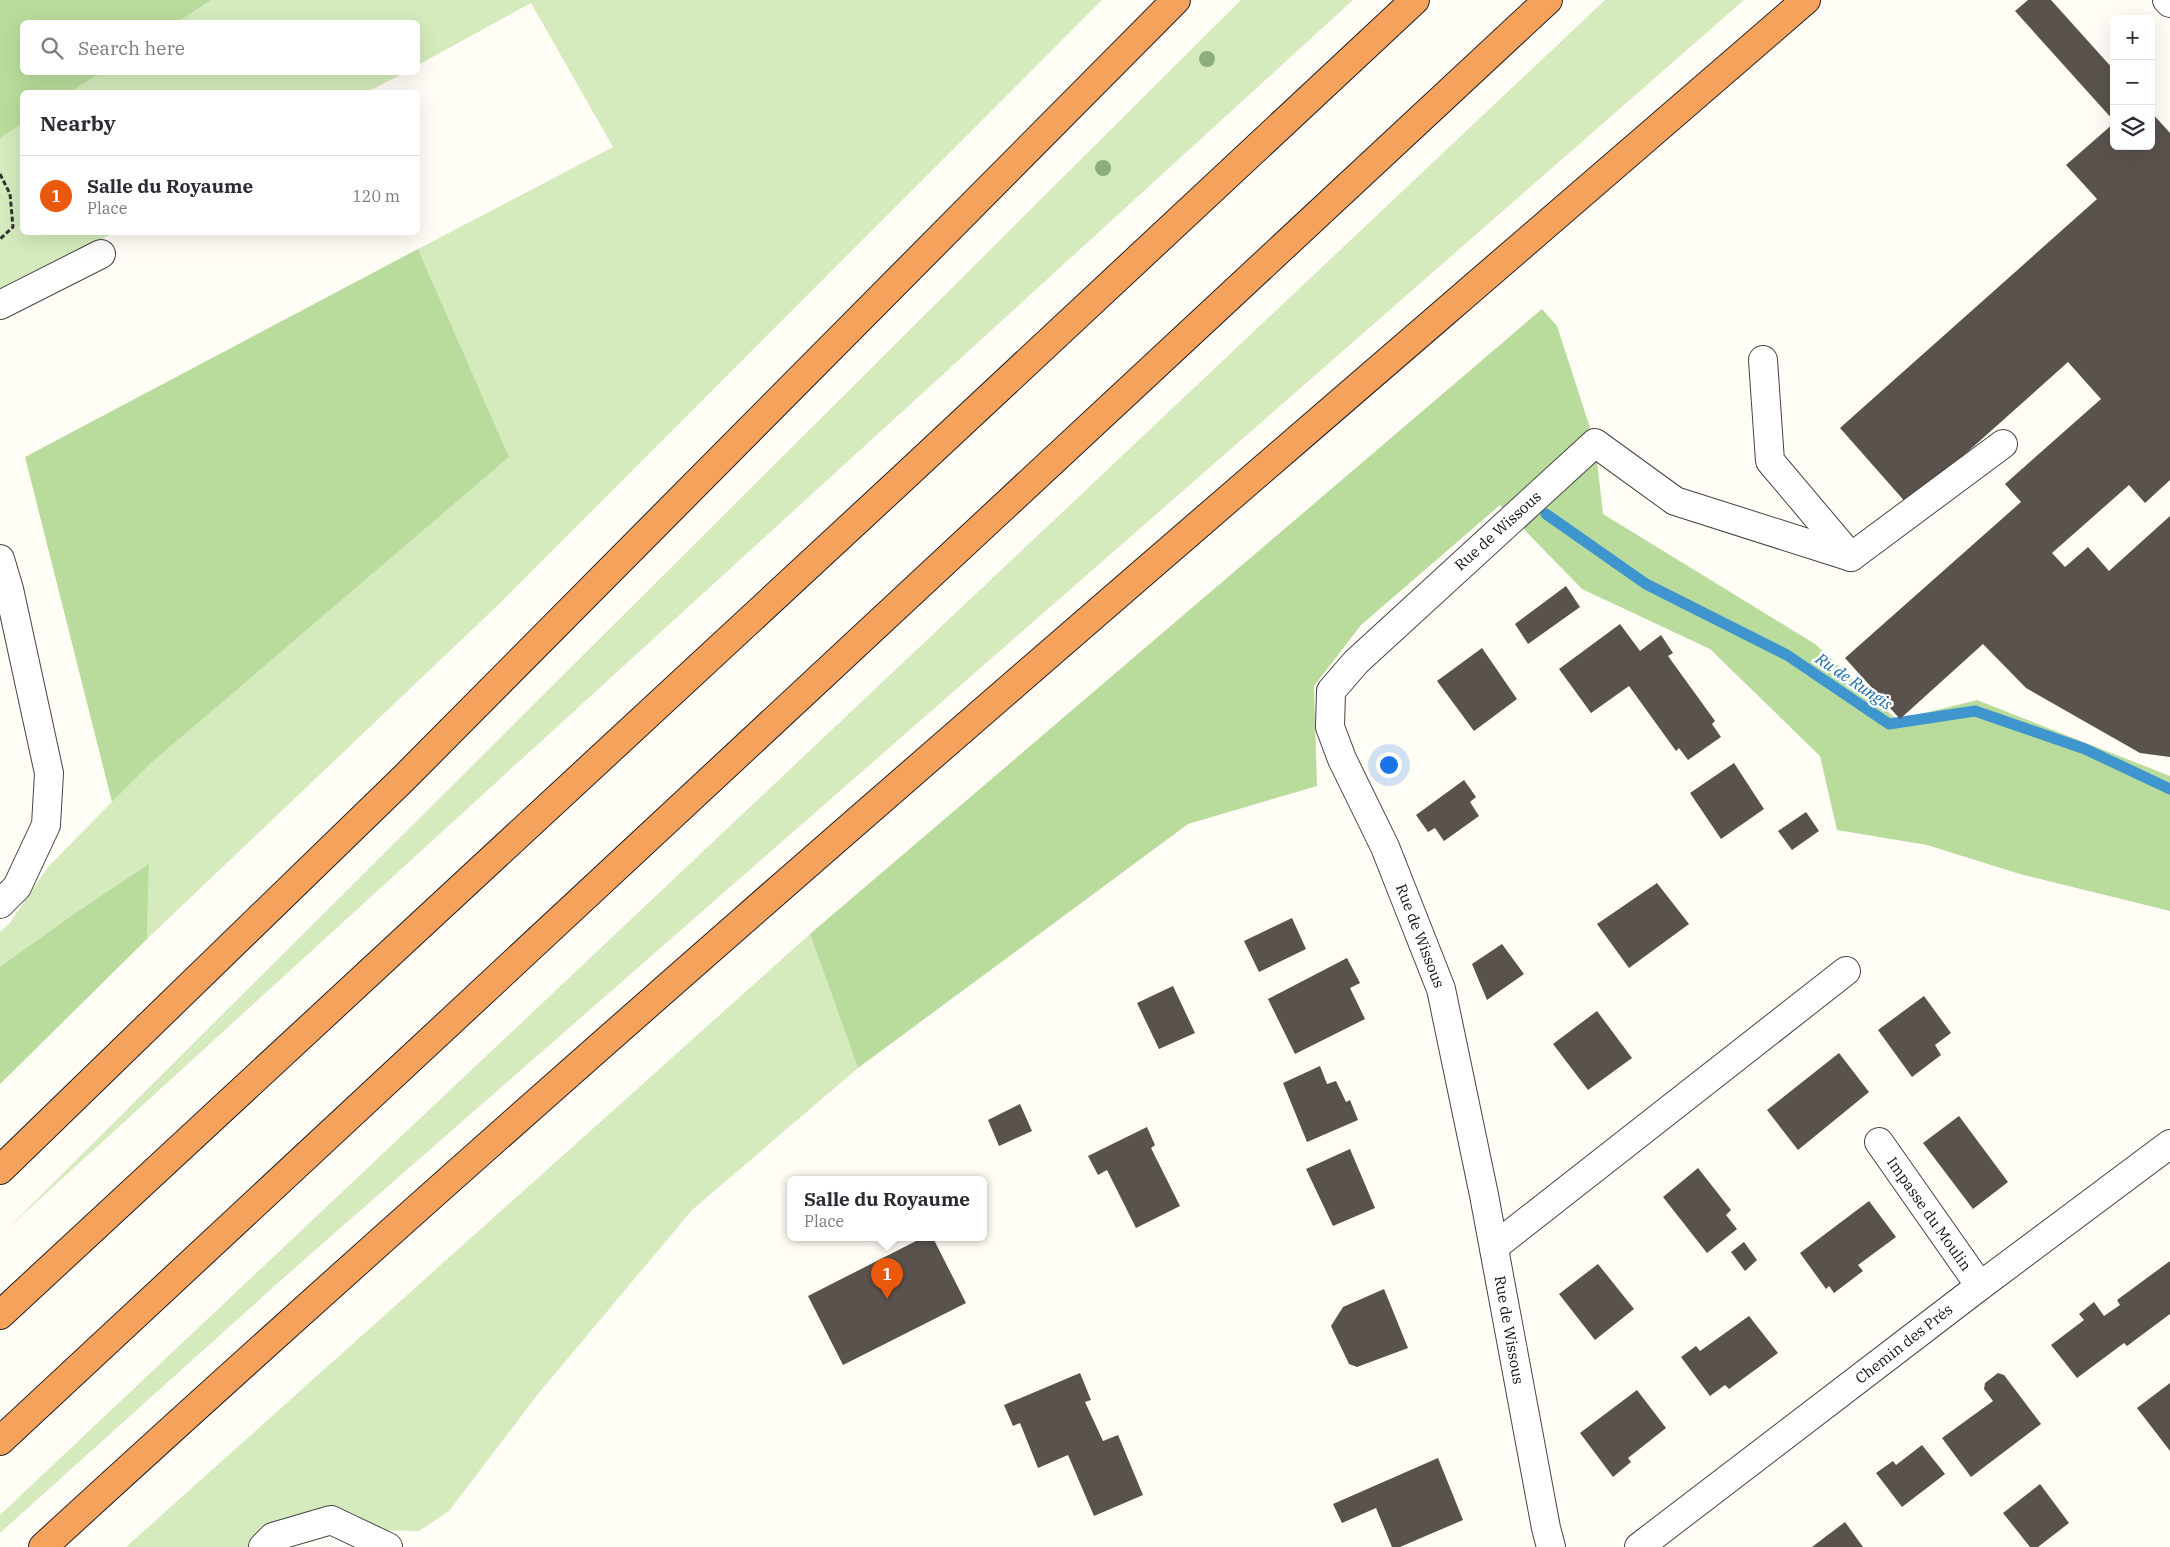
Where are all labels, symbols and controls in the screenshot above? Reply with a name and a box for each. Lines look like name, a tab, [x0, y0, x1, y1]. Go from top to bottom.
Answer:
map controls	[2110, 15, 2155, 150]
button: +	[2110, 15, 2155, 60]
search box	[20, 20, 420, 75]
icon: search	[38, 34, 66, 62]
text: Search here	[78, 36, 185, 60]
button: −	[2110, 60, 2155, 105]
button: layers	[2110, 105, 2155, 150]
text: Nearby	[40, 109, 116, 137]
text: Salle du Royaume	[87, 174, 253, 198]
text: 1	[51, 186, 61, 206]
text: 120 m	[352, 186, 400, 206]
text: Place	[87, 198, 127, 218]
street label: Rue de Wissous	[1450, 487, 1545, 575]
water label: Ru de Rungis	[1811, 648, 1896, 714]
your location	[1376, 752, 1402, 778]
street label: Rue de Wissous	[1392, 881, 1449, 991]
street label: Impasse du Moulin	[1883, 1153, 1976, 1275]
popup	[787, 1176, 987, 1241]
text: Salle du Royaume	[804, 1187, 970, 1211]
text: Place	[804, 1211, 844, 1231]
pin: 1	[871, 1258, 903, 1299]
street label: Rue de Wissous	[1491, 1274, 1528, 1386]
street label: Chemin des Prés	[1851, 1300, 1956, 1388]

